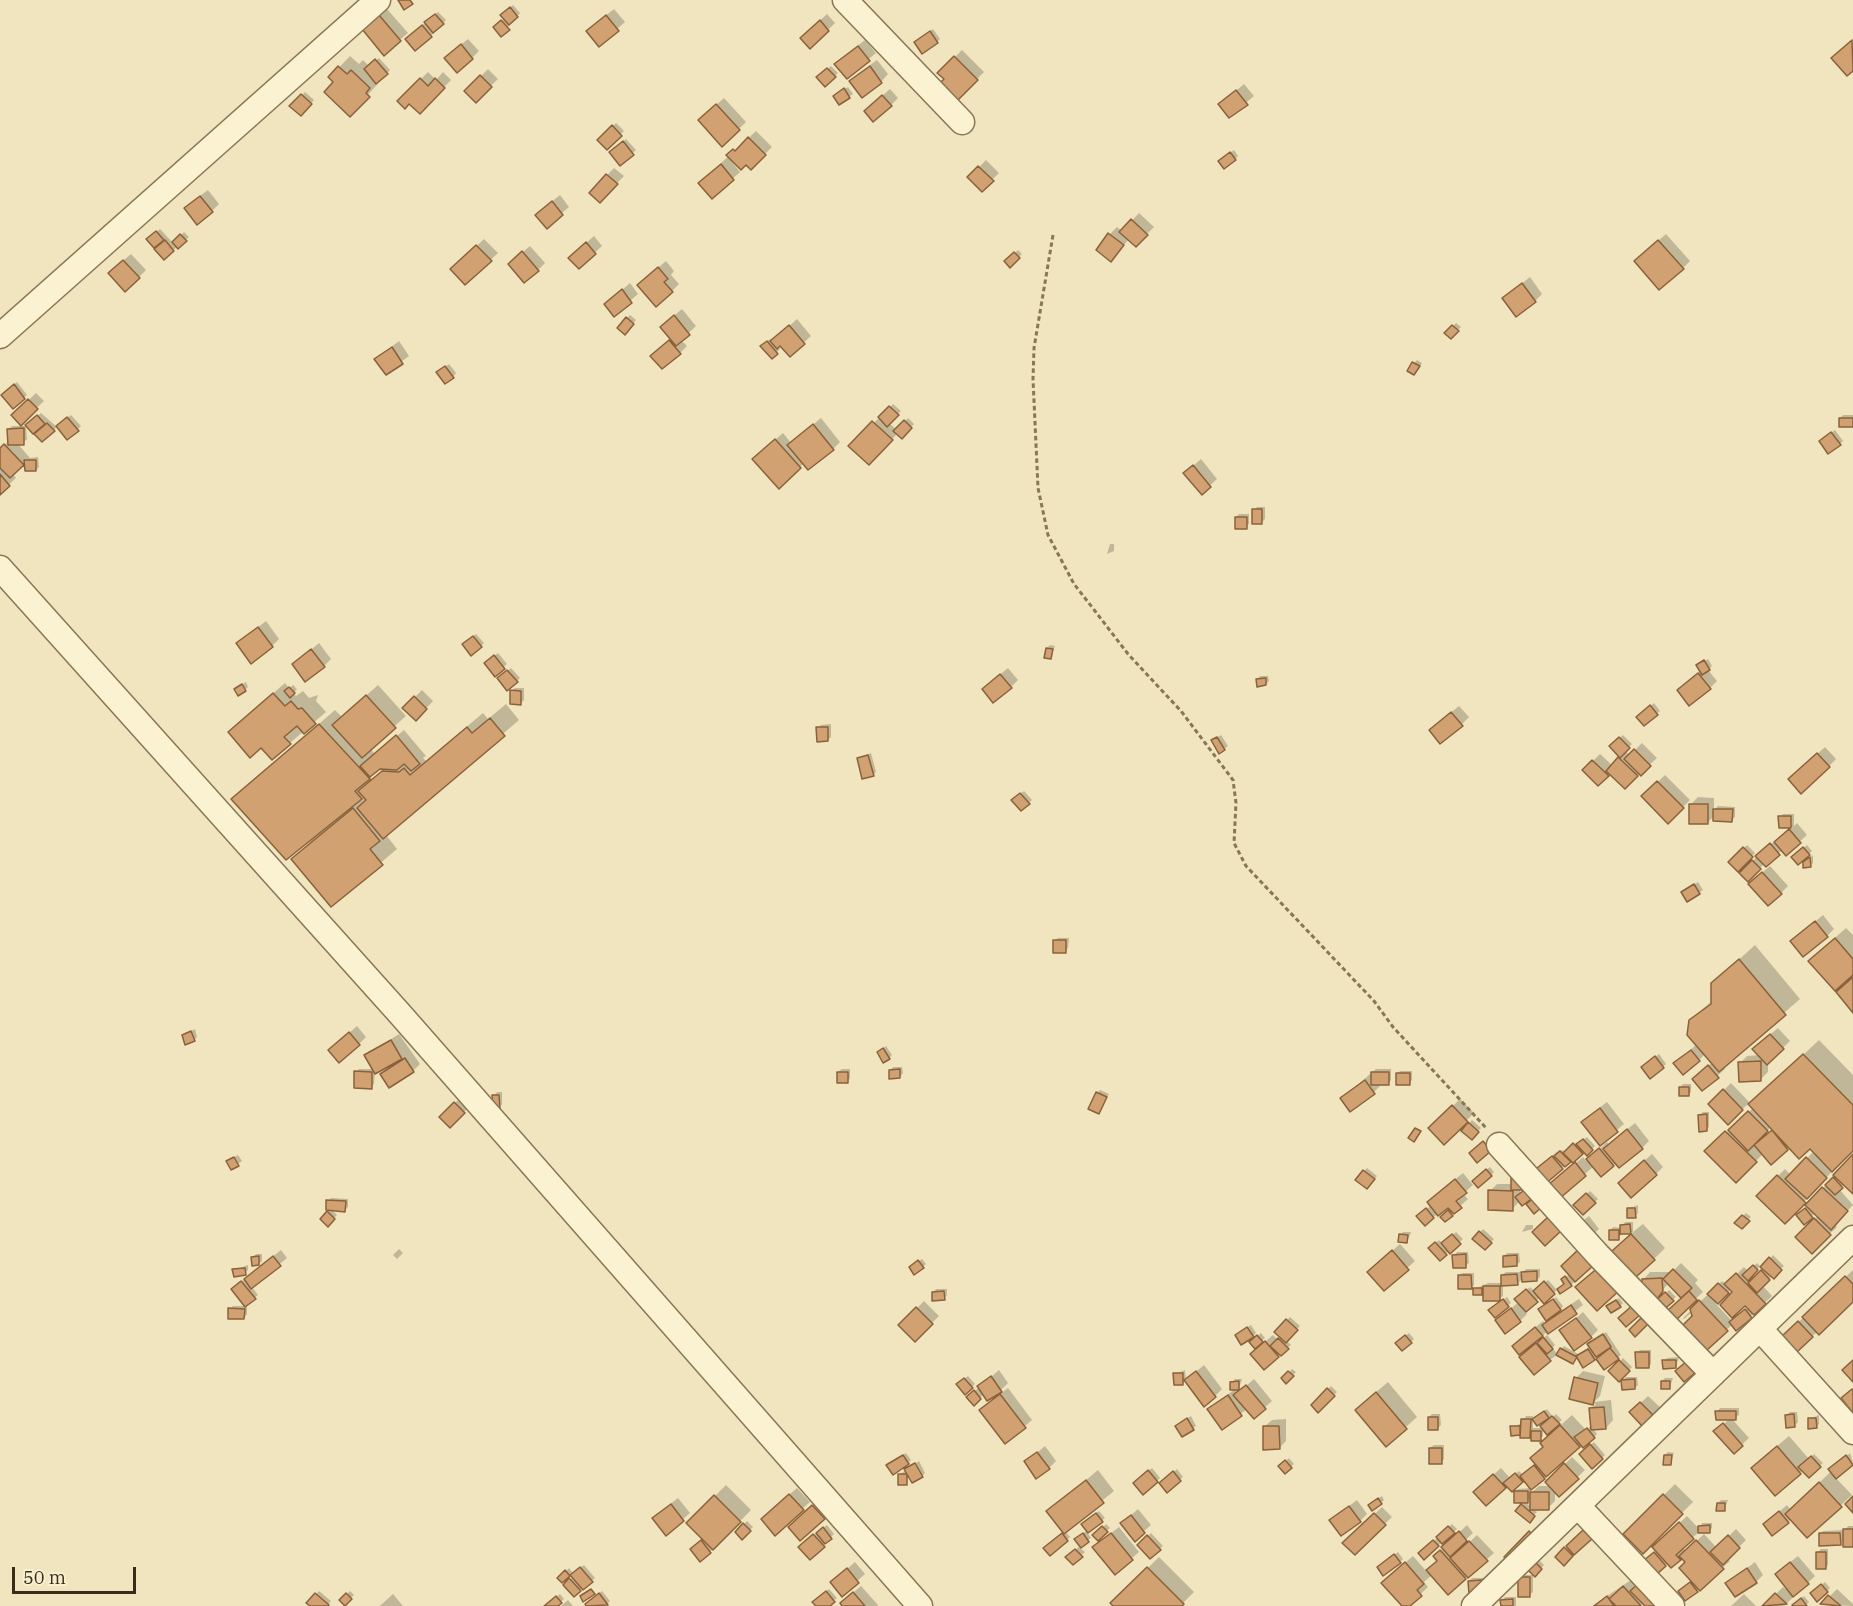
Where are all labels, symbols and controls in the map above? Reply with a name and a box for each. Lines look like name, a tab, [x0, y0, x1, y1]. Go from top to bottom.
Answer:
scale bar	[15, 1555, 140, 1593]
text: 50 m	[23, 1566, 66, 1589]

